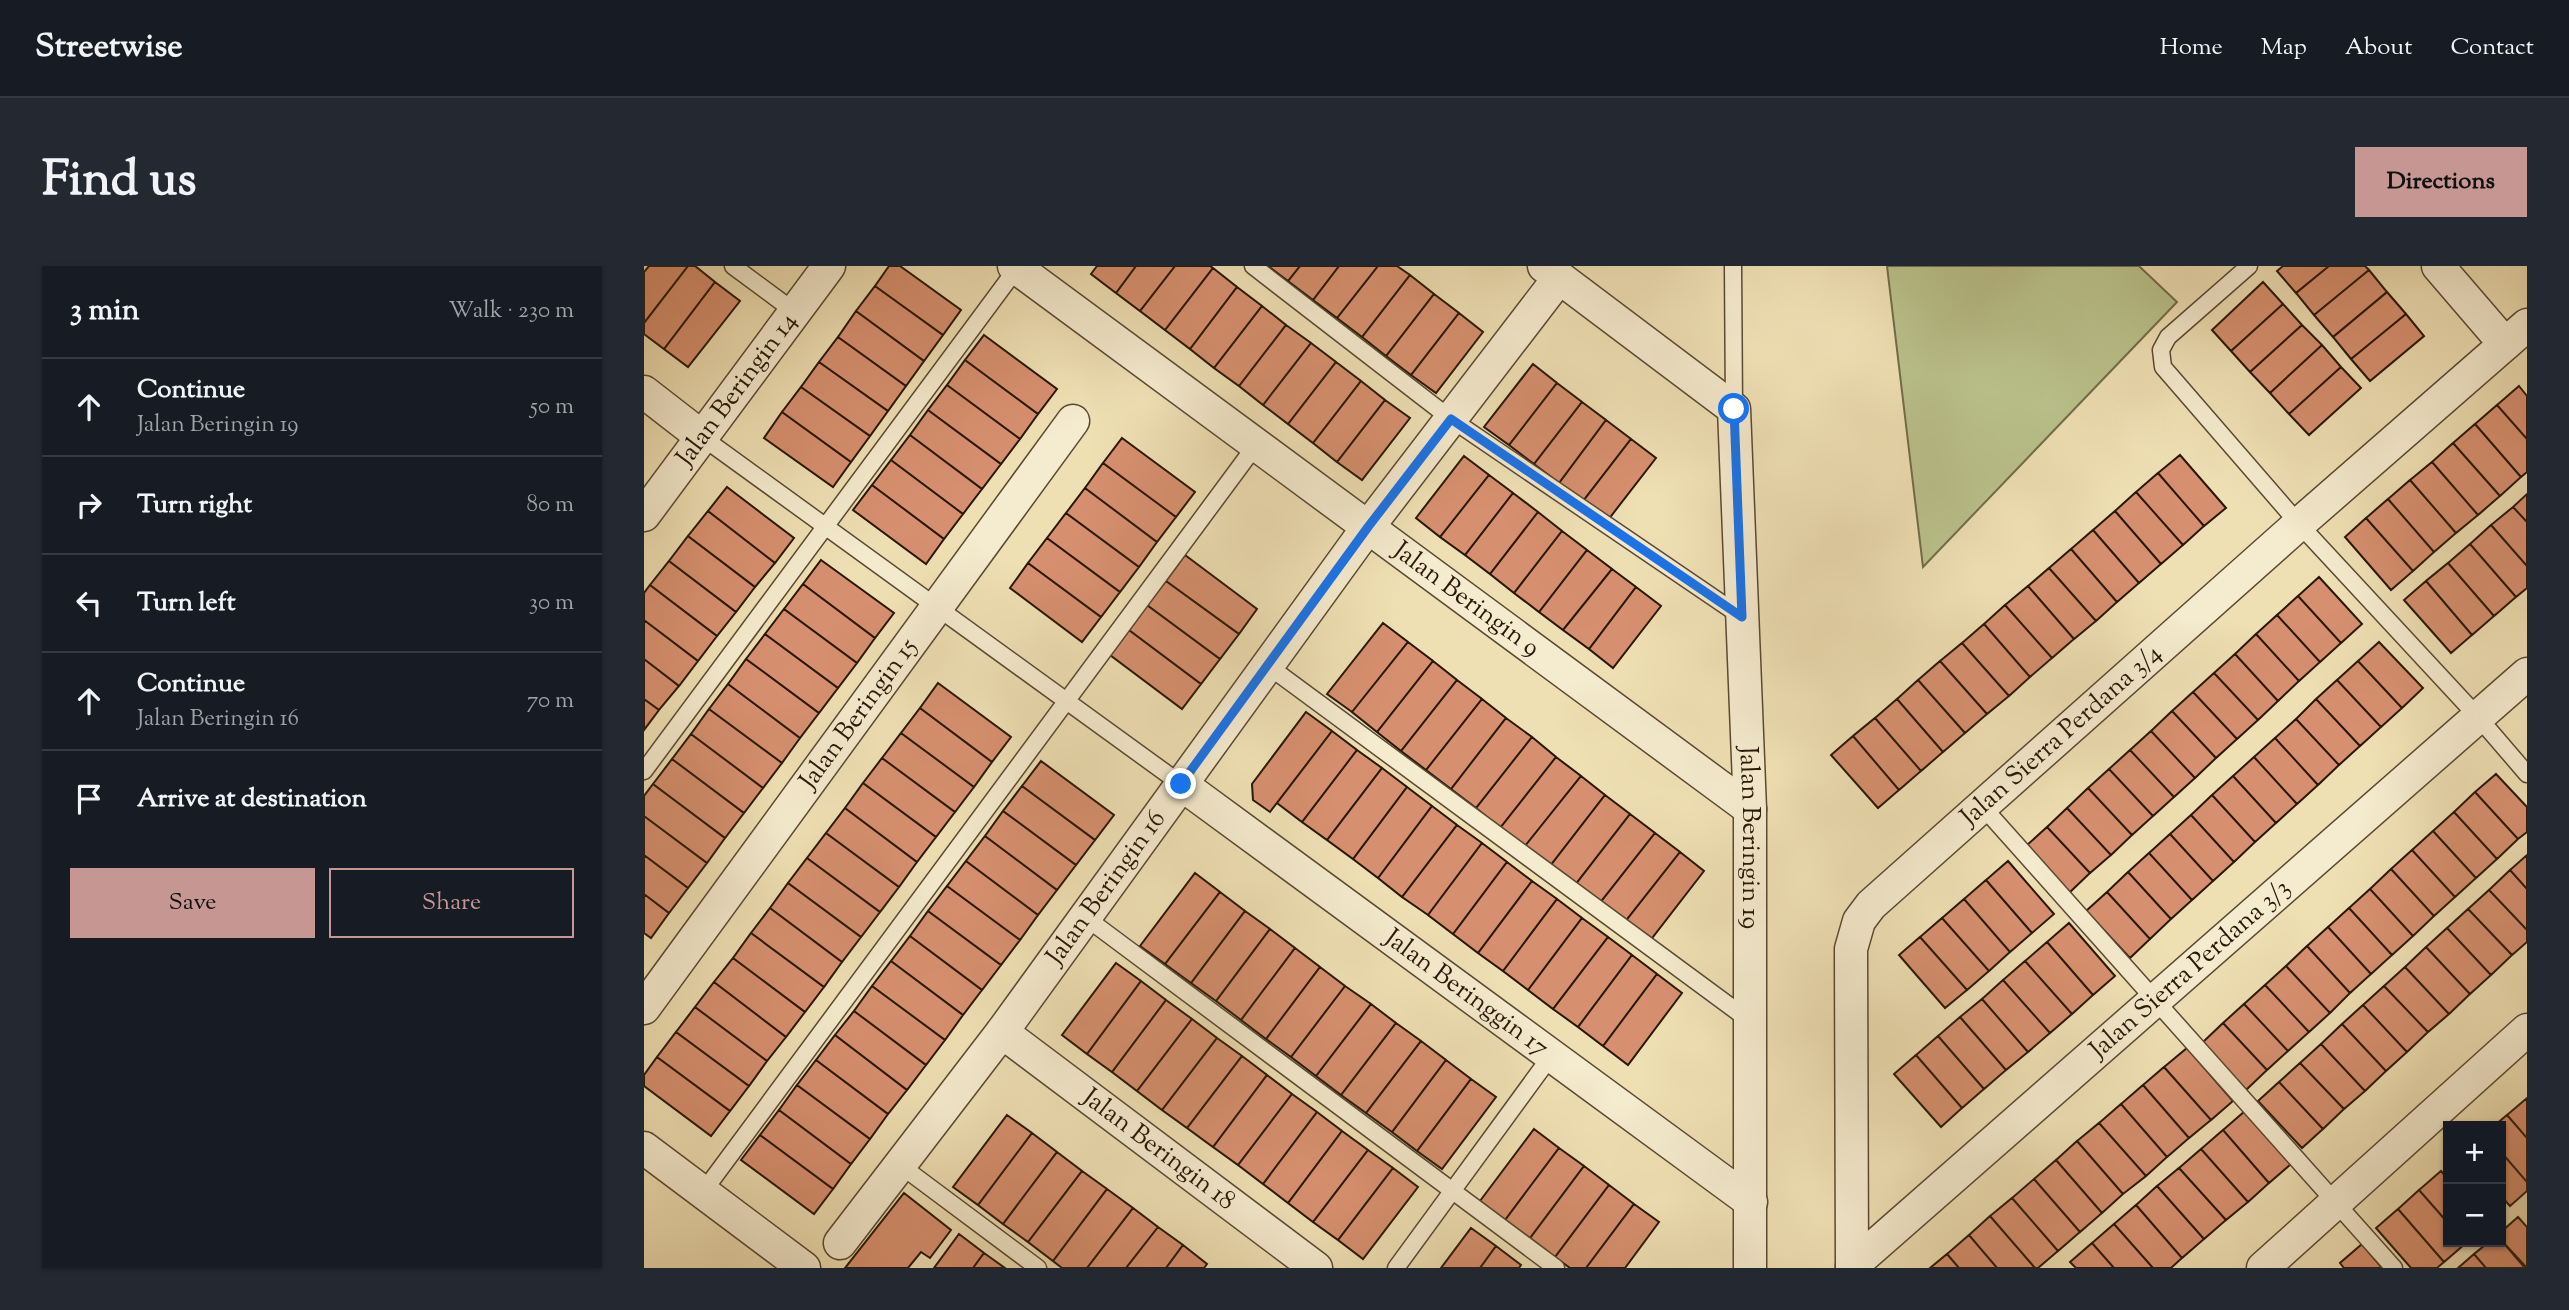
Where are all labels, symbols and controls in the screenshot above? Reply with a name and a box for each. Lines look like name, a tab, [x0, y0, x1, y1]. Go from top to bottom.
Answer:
text: Streetwise	[35, 24, 183, 72]
text: Home	[2160, 31, 2223, 65]
text: Map	[2261, 31, 2307, 65]
text: About	[2345, 31, 2412, 65]
text: Contact	[2450, 31, 2534, 65]
text: Find us	[42, 147, 196, 217]
button: Directions	[2355, 147, 2527, 217]
text: 3 min	[70, 290, 140, 333]
text: Walk · 230 m	[448, 295, 574, 328]
street label: Jalan Beringin 14	[666, 305, 807, 476]
text: Continue	[137, 372, 245, 409]
icon: ahead	[70, 388, 108, 426]
text: 50 m	[530, 391, 574, 424]
route start	[1718, 393, 1749, 424]
text: Jalan Beringin 19	[137, 409, 299, 442]
icon: right	[70, 486, 108, 524]
text: Turn right	[137, 487, 252, 524]
text: 80 m	[526, 489, 574, 522]
street label: Jalan Beringin 9	[1384, 532, 1547, 666]
icon: left	[70, 584, 108, 622]
text: Turn left	[137, 585, 236, 622]
text: 30 m	[529, 587, 574, 620]
street label: Jalan Beringin 15	[790, 631, 927, 799]
street label: Jalan Sierra Perdana 3/4	[1951, 636, 2170, 837]
text: Continue	[137, 666, 245, 703]
icon: ahead	[70, 682, 108, 720]
text: 70 m	[527, 685, 574, 718]
text: Jalan Beringin 16	[137, 703, 299, 736]
street label: Jalan Beringin 19	[1729, 744, 1769, 929]
route end	[1165, 768, 1196, 799]
icon: arrive	[70, 780, 108, 818]
text: Arrive at destination	[137, 781, 367, 818]
street label: Jalan Beringin 16	[1037, 803, 1175, 975]
button: Save	[70, 868, 315, 938]
button: Share	[329, 868, 574, 938]
street label: Jalan Sierra Perdana 3/3	[2080, 871, 2299, 1069]
street label: Jalan Beringgin 17	[1375, 919, 1556, 1066]
street label: Jalan Beringin 18	[1073, 1079, 1243, 1220]
map controls	[2443, 1121, 2506, 1247]
button: +	[2443, 1121, 2506, 1184]
button: −	[2443, 1184, 2506, 1247]

